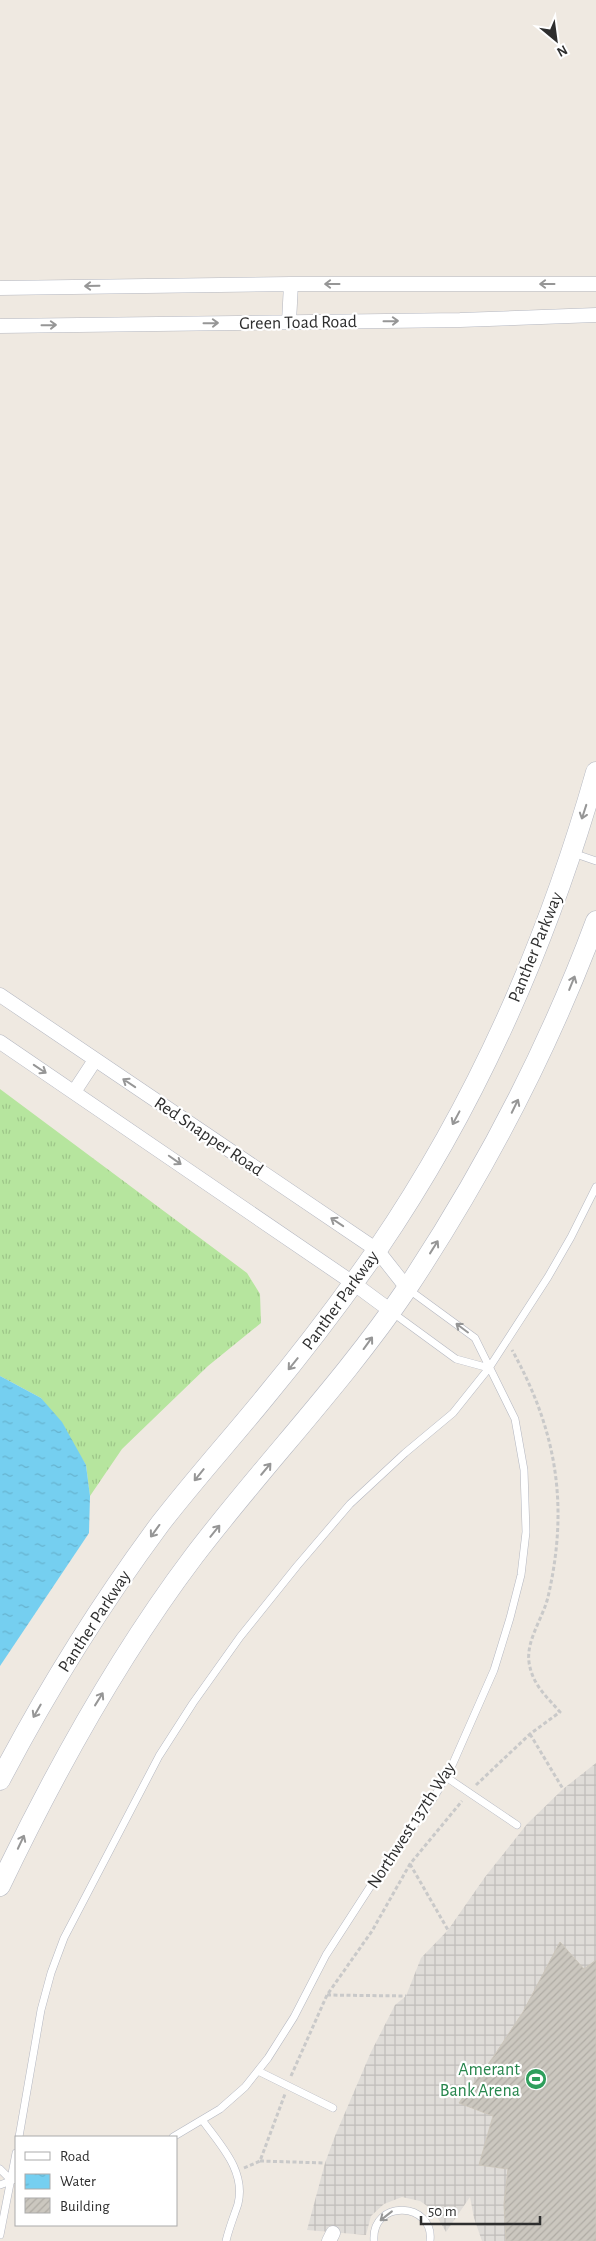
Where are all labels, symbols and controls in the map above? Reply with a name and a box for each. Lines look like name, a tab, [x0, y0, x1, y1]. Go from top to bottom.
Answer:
north arrow	[531, 15, 581, 65]
text: N	[554, 42, 569, 59]
one-way arrow	[325, 279, 341, 289]
one-way arrow	[540, 279, 556, 289]
one-way arrow	[84, 281, 100, 291]
street label: Green Toad Road	[239, 313, 357, 333]
one-way arrow	[383, 316, 399, 325]
one-way arrow	[202, 318, 219, 328]
one-way arrow	[40, 320, 56, 330]
one-way arrow	[579, 804, 588, 820]
street label: Panther Parkway	[506, 889, 566, 1005]
one-way arrow	[568, 976, 578, 991]
one-way arrow	[33, 1064, 47, 1074]
one-way arrow	[122, 1078, 136, 1088]
street label: Red Snapper Road	[151, 1094, 266, 1180]
one-way arrow	[511, 1099, 520, 1114]
one-way arrow	[451, 1110, 461, 1125]
one-way arrow	[168, 1155, 182, 1165]
one-way arrow	[330, 1217, 344, 1227]
one-way arrow	[428, 1240, 439, 1254]
street label: Panther Parkway	[299, 1248, 383, 1353]
one-way arrow	[456, 1323, 469, 1334]
one-way arrow	[363, 1336, 373, 1350]
one-way arrow	[287, 1357, 298, 1370]
one-way arrow	[260, 1463, 271, 1476]
one-way arrow	[194, 1468, 205, 1481]
one-way arrow	[150, 1524, 160, 1538]
one-way arrow	[209, 1525, 220, 1538]
street label: Panther Parkway	[55, 1567, 134, 1676]
one-way arrow	[94, 1693, 104, 1707]
one-way arrow	[32, 1703, 42, 1718]
street label: Northwest 137th Way	[364, 1759, 460, 1892]
one-way arrow	[17, 1835, 26, 1850]
place label: Amerant Bank Arena	[440, 2061, 520, 2100]
sports icon: Amerant Bank Arena	[524, 2067, 548, 2091]
legend	[15, 2136, 178, 2226]
text: Road	[60, 2149, 90, 2164]
text: Water	[60, 2174, 96, 2189]
scale bar	[421, 2194, 540, 2226]
text: Building	[60, 2199, 110, 2214]
text: 50 m	[428, 2204, 457, 2219]
one-way arrow	[380, 2211, 393, 2222]

